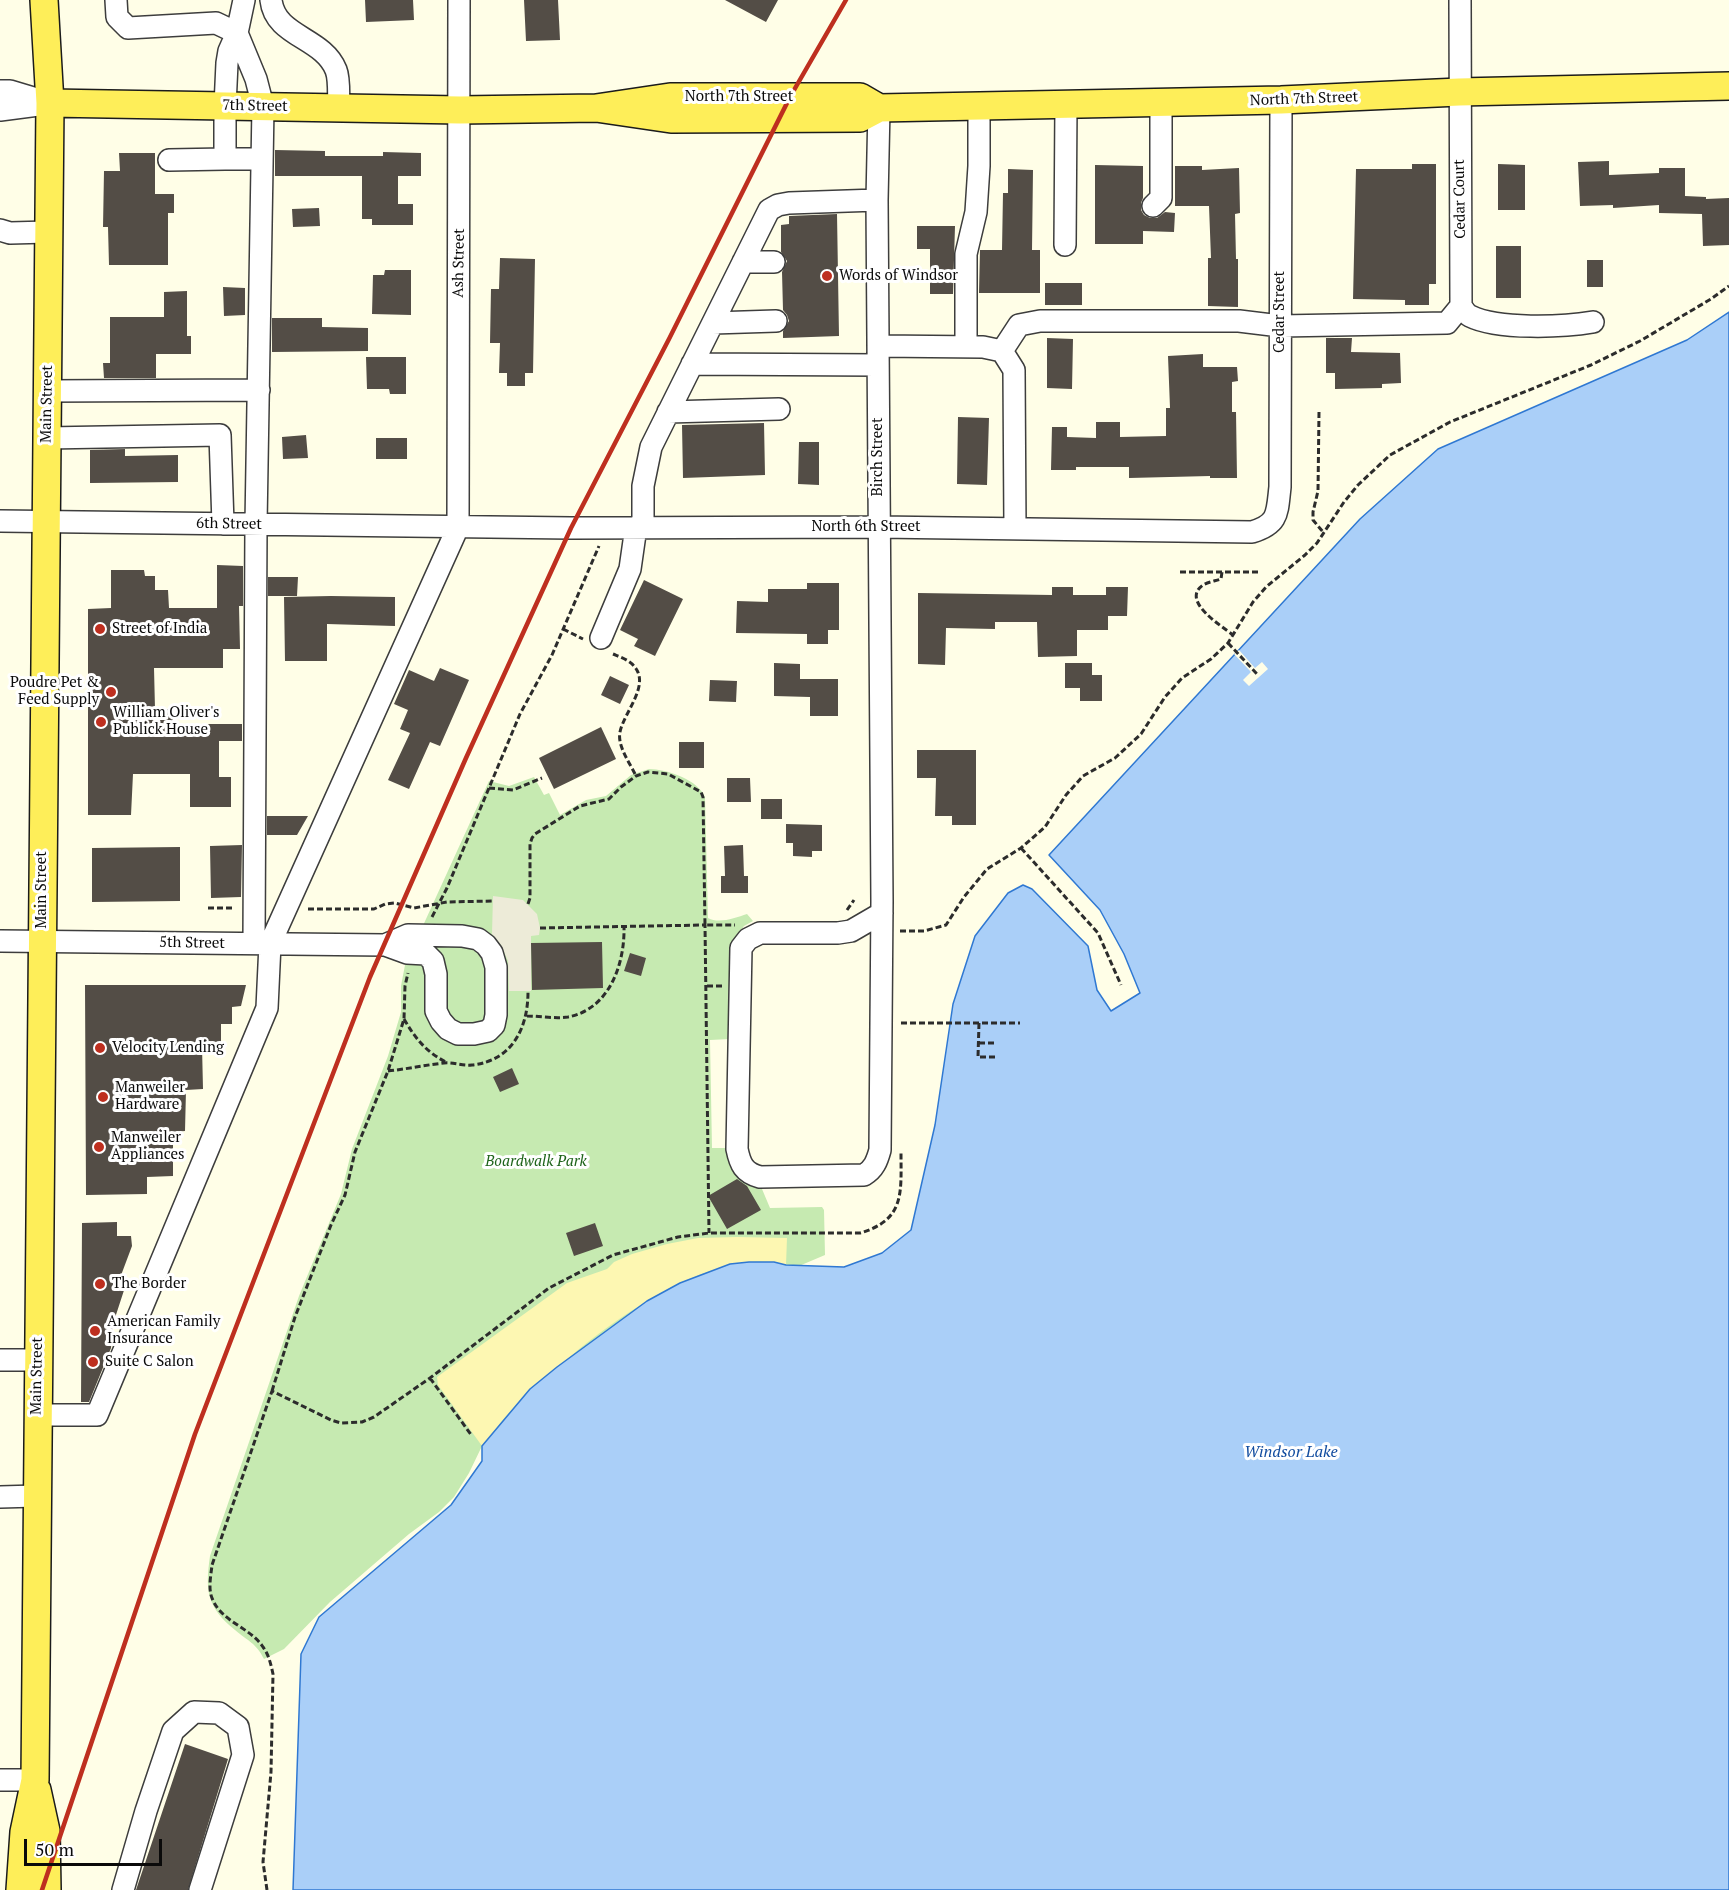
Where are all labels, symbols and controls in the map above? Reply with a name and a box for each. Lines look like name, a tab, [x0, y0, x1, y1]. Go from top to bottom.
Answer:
street label: North 7th Street	[685, 88, 793, 106]
street label: North 7th Street	[1250, 88, 1358, 110]
street label: 7th Street	[222, 96, 288, 116]
street label: Cedar Court	[1450, 159, 1470, 239]
street label: Ash Street	[449, 228, 469, 298]
place label: Words of Windsor	[839, 267, 958, 285]
marker: Words of Windsor	[820, 269, 834, 283]
street label: Cedar Street	[1271, 271, 1289, 353]
street label: Main Street	[37, 365, 57, 443]
street label: Birch Street	[869, 418, 887, 496]
street label: 6th Street	[196, 514, 262, 534]
street label: North 6th Street	[811, 518, 921, 536]
place label: Street of India	[112, 620, 207, 638]
marker: Street of India	[93, 622, 107, 636]
place label: Poudre Pet & Feed Supply	[10, 674, 99, 709]
marker: Poudre Pet & Feed Supply	[104, 685, 118, 699]
place label: William Oliver's Publick House	[113, 704, 219, 739]
marker: William Oliver's Publick House	[94, 715, 108, 729]
street label: Main Street	[33, 851, 51, 929]
street label: 5th Street	[159, 933, 225, 953]
place label: Velocity Lending	[112, 1039, 224, 1057]
marker: Velocity Lending	[93, 1041, 107, 1055]
place label: Manweiler Hardware	[115, 1079, 185, 1114]
marker: Manweiler Hardware	[96, 1090, 110, 1104]
place label: Manweiler Appliances	[111, 1129, 184, 1164]
marker: Manweiler Appliances	[92, 1140, 106, 1154]
park label: Boardwalk Park	[485, 1153, 587, 1171]
place label: The Border	[112, 1275, 186, 1293]
marker: The Border	[93, 1277, 107, 1291]
place label: American Family Insurance	[107, 1313, 220, 1348]
marker: American Family Insurance	[88, 1324, 102, 1338]
street label: Main Street	[27, 1337, 47, 1415]
place label: Suite C Salon	[105, 1353, 194, 1371]
marker: Suite C Salon	[86, 1355, 100, 1369]
water label: Windsor Lake	[1244, 1442, 1338, 1462]
scale bar	[27, 1827, 165, 1865]
text: 50 m	[35, 1837, 74, 1861]

